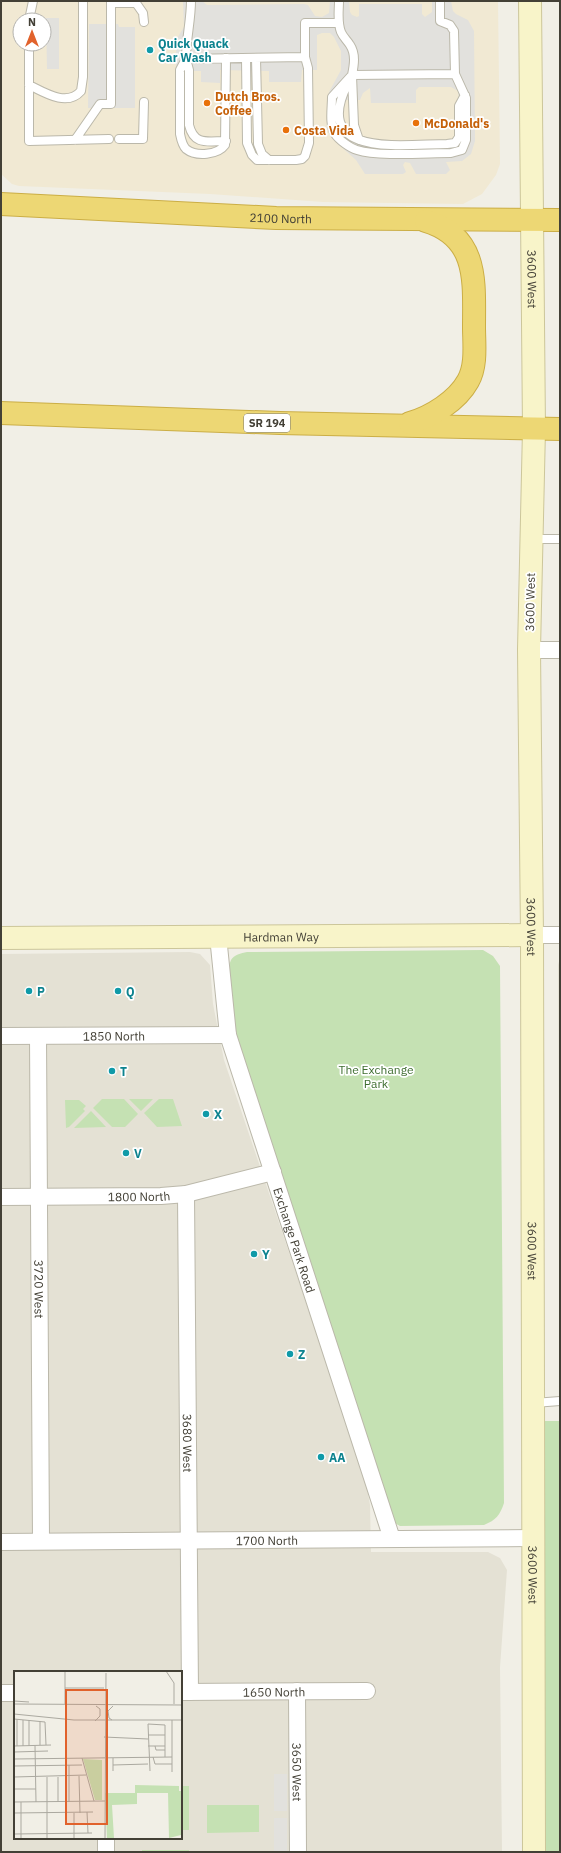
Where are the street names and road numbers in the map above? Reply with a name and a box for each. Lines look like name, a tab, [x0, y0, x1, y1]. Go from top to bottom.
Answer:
street label: 2100 North	[249, 209, 312, 226]
street label: 3600 West	[525, 250, 540, 308]
road number: SR 194	[244, 414, 290, 432]
street label: 3600 West	[522, 573, 538, 631]
street label: 3600 West	[524, 897, 540, 956]
street label: Hardman Way	[243, 929, 319, 944]
street label: 1850 North	[83, 1028, 145, 1043]
street label: Exchange Park Road	[271, 1185, 319, 1294]
street label: 1800 North	[108, 1188, 171, 1204]
street label: 3600 West	[525, 1222, 540, 1280]
street label: 3720 West	[32, 1260, 47, 1318]
street label: 3680 West	[180, 1414, 196, 1472]
street label: 1700 North	[236, 1532, 298, 1548]
street label: 3600 West	[526, 1546, 541, 1604]
street label: 1650 North	[243, 1684, 305, 1699]
street label: 3650 West	[290, 1743, 305, 1801]

